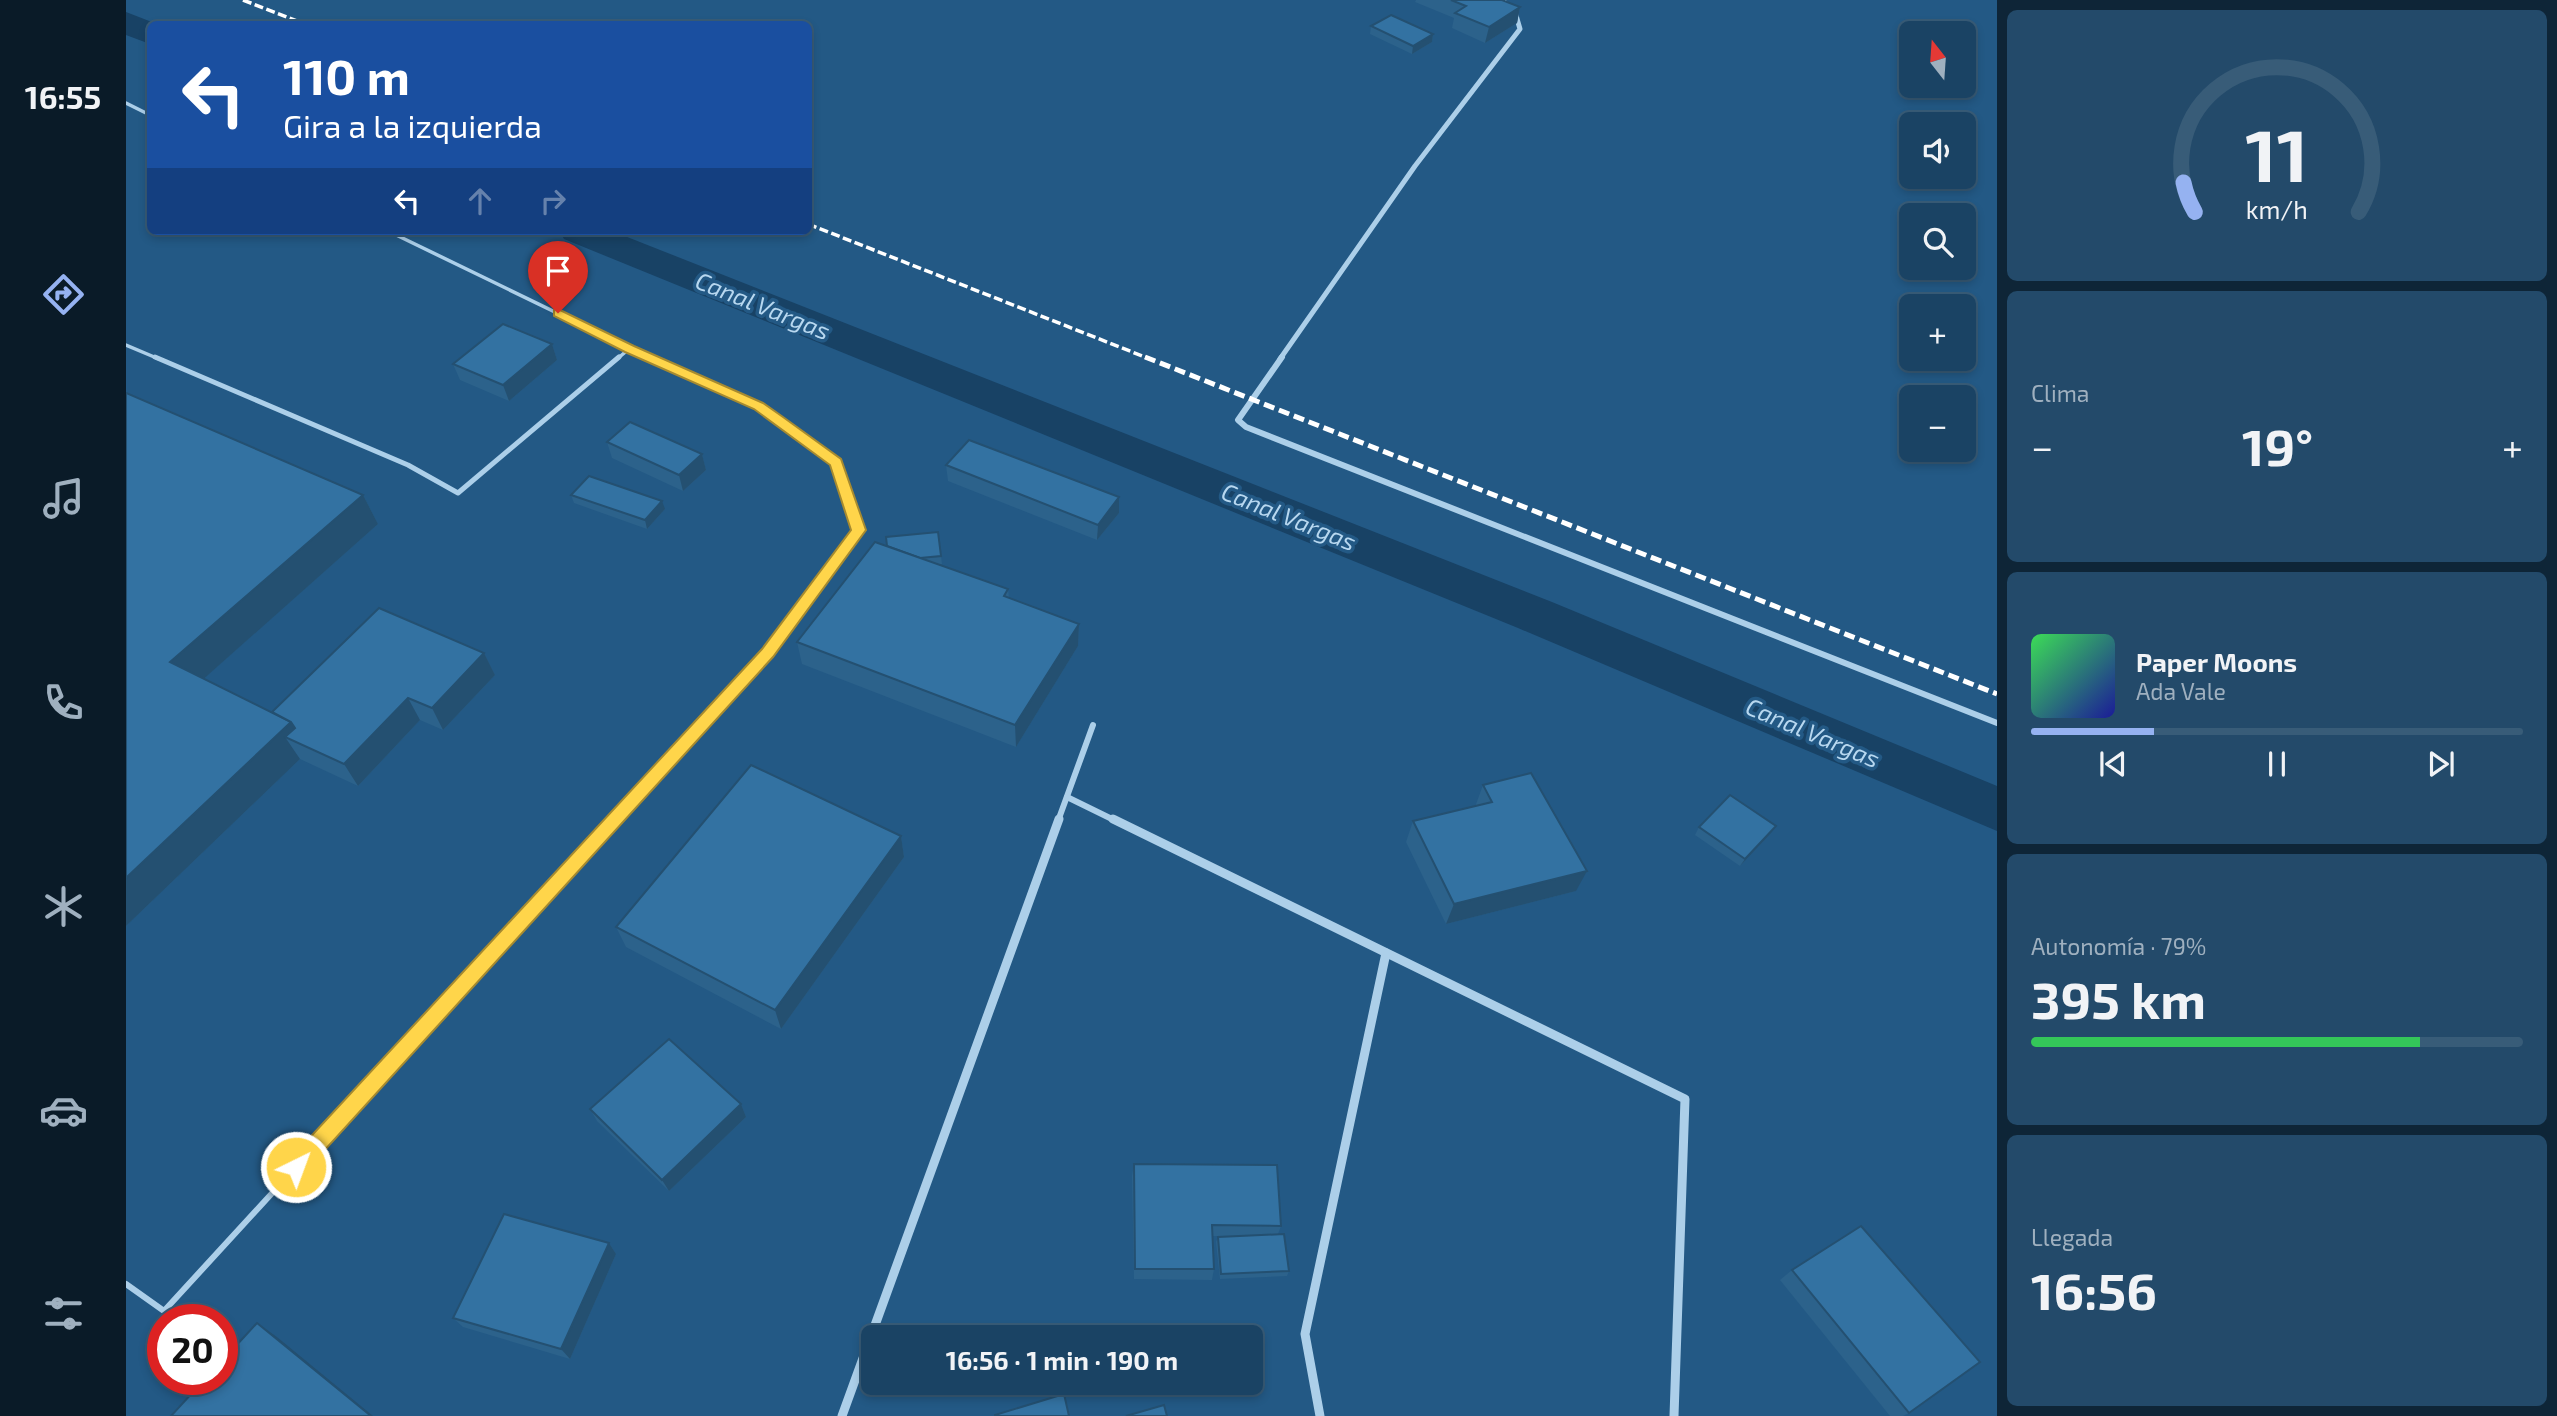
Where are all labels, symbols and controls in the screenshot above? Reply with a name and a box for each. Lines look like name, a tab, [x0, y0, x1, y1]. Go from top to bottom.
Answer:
north arrow	[1899, 21, 1976, 98]
map controls	[1899, 21, 1976, 462]
text: 110 m	[283, 46, 410, 105]
icon: left	[168, 49, 259, 140]
text: 16:55	[25, 77, 101, 115]
text: Gira a la izquierda	[283, 106, 542, 144]
text: 11	[2246, 109, 2308, 197]
button: sound	[1899, 112, 1976, 189]
icon: left	[388, 182, 426, 220]
icon: ahead	[461, 182, 499, 220]
icon: right	[534, 182, 572, 220]
text: km/h	[2246, 193, 2308, 223]
button: search	[1899, 203, 1976, 280]
pin	[528, 241, 588, 313]
icon: arrive	[539, 252, 577, 290]
water label: Canal Vargas	[692, 265, 834, 345]
icon: directions	[39, 270, 88, 319]
button: +	[1899, 294, 1976, 371]
text: Clima	[2031, 379, 2089, 407]
button: −	[1899, 385, 1976, 462]
text: 19°	[2242, 414, 2313, 476]
text: −	[2031, 423, 2053, 469]
text: +	[2502, 423, 2523, 469]
icon: music	[39, 474, 88, 523]
water label: Canal Vargas	[1218, 476, 1360, 556]
text: Paper Moons	[2136, 646, 2297, 677]
text: Ada Vale	[2136, 677, 2226, 705]
icon: phone	[39, 678, 88, 727]
water label: Canal Vargas	[1742, 691, 1884, 773]
icon: previous	[2094, 745, 2132, 783]
icon: pause	[2258, 745, 2296, 783]
icon: next	[2422, 745, 2460, 783]
icon: climate	[39, 882, 88, 931]
text: Autonomía · 79%	[2031, 932, 2206, 960]
text: 395 km	[2031, 967, 2206, 1029]
icon: car	[39, 1086, 88, 1135]
position arrow	[259, 1130, 333, 1204]
text: Llegada	[2031, 1223, 2113, 1251]
text: 16:56	[2031, 1258, 2157, 1320]
icon: filters	[39, 1289, 88, 1338]
speed limit sign: 20	[147, 1304, 238, 1395]
text: 16:56 · 1 min · 190 m	[946, 1344, 1178, 1375]

